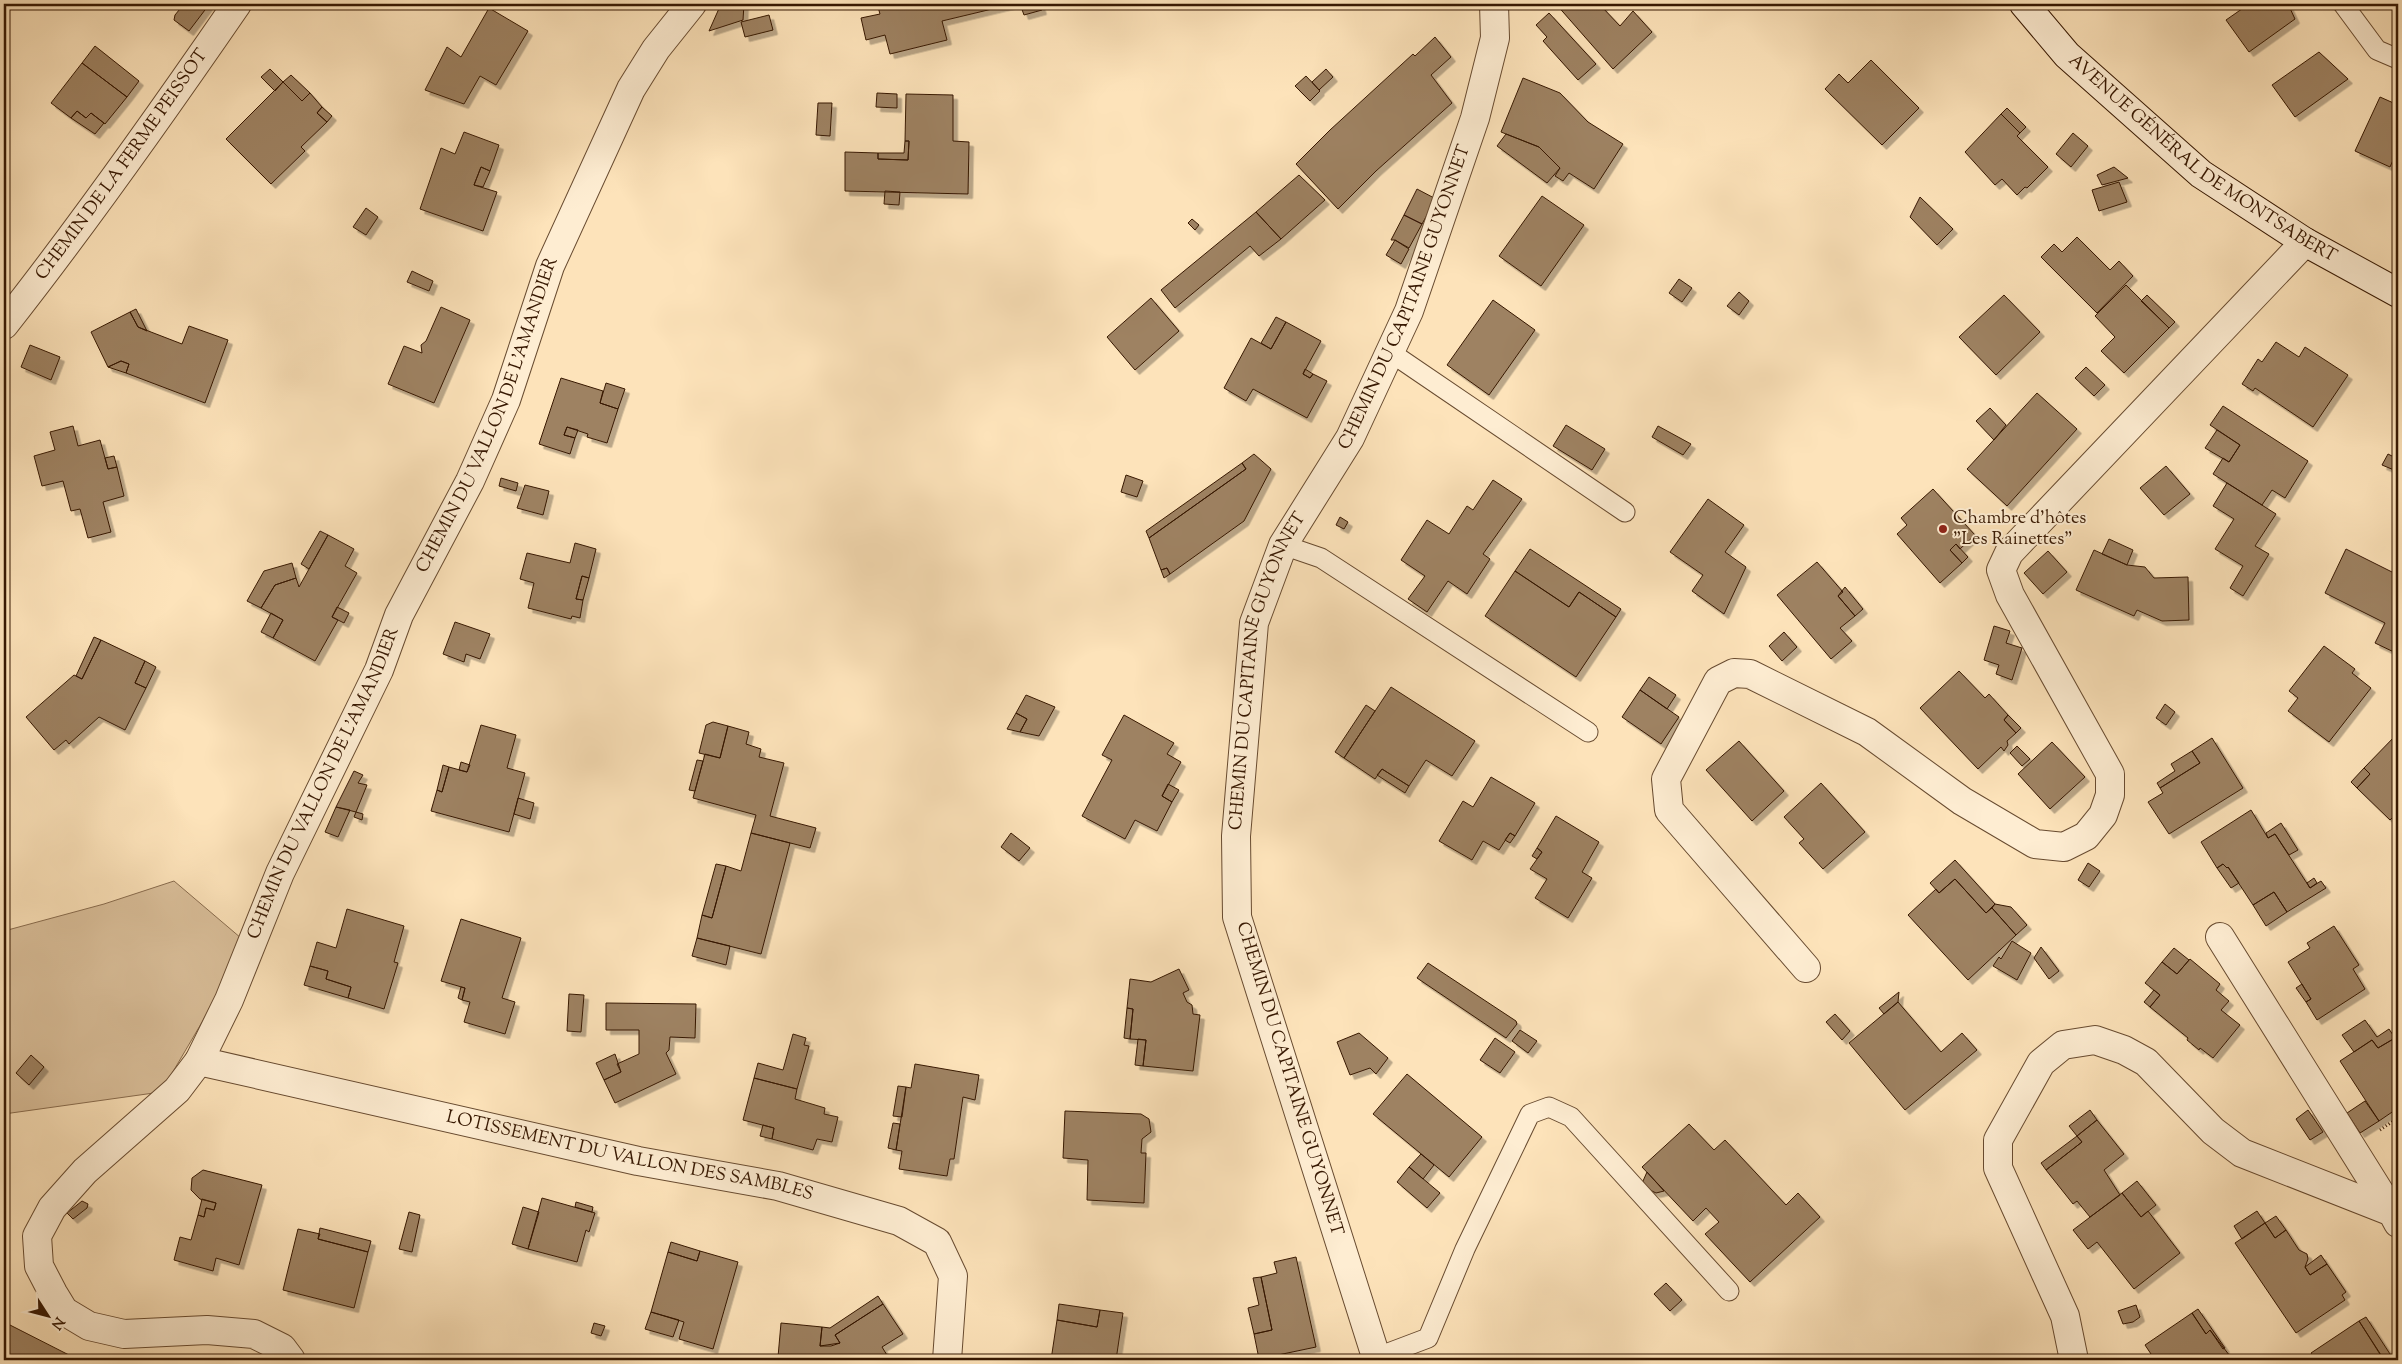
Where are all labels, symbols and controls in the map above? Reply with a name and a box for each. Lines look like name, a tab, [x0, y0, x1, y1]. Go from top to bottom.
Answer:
street label: CHEMIN DE LA FERME PEISSOT	[30, 44, 215, 286]
street label: AVENUE GÉNÉRAL DE MONTSABERT	[2062, 49, 2342, 270]
street label: CHEMIN DU CAPITAINE GUYONNET	[1332, 141, 1478, 455]
street label: CHEMIN DU VALLON DE L'AMANDIER	[410, 253, 565, 578]
place label: Chambre d'hôtes "Les Rainettes"	[1953, 506, 2086, 553]
street label: CHEMIN DU CAPITAINE GUYONNET	[1224, 507, 1313, 831]
marker: Chambre d'hôtes "Les Rainettes"	[1937, 523, 1949, 535]
street label: CHEMIN DU VALLON DE L'AMANDIER	[242, 624, 406, 944]
street label: CHEMIN DU CAPITAINE GUYONNET	[1229, 919, 1349, 1240]
street label: LOTISSEMENT DU VALLON DES SAMBLES	[443, 1105, 816, 1208]
north arrow	[22, 1292, 72, 1342]
text: N	[46, 1312, 68, 1333]

